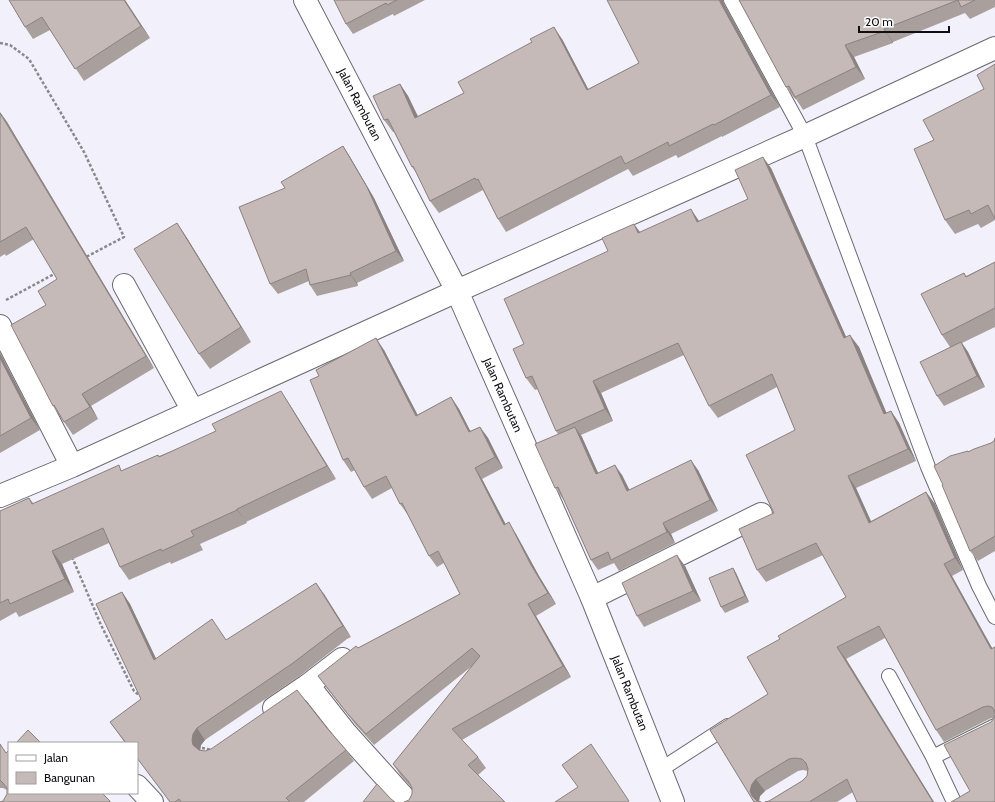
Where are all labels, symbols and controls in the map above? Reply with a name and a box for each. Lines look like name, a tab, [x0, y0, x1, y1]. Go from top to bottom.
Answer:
scale bar	[859, 8, 949, 34]
text: 20 m	[865, 14, 893, 29]
street label: Jalan Rambutan	[335, 65, 385, 143]
street label: Jalan Rambutan	[480, 354, 526, 435]
street label: Jalan Rambutan	[608, 652, 652, 733]
legend	[8, 742, 138, 794]
text: Jalan	[43, 750, 68, 765]
text: Bangunan	[44, 770, 95, 785]

